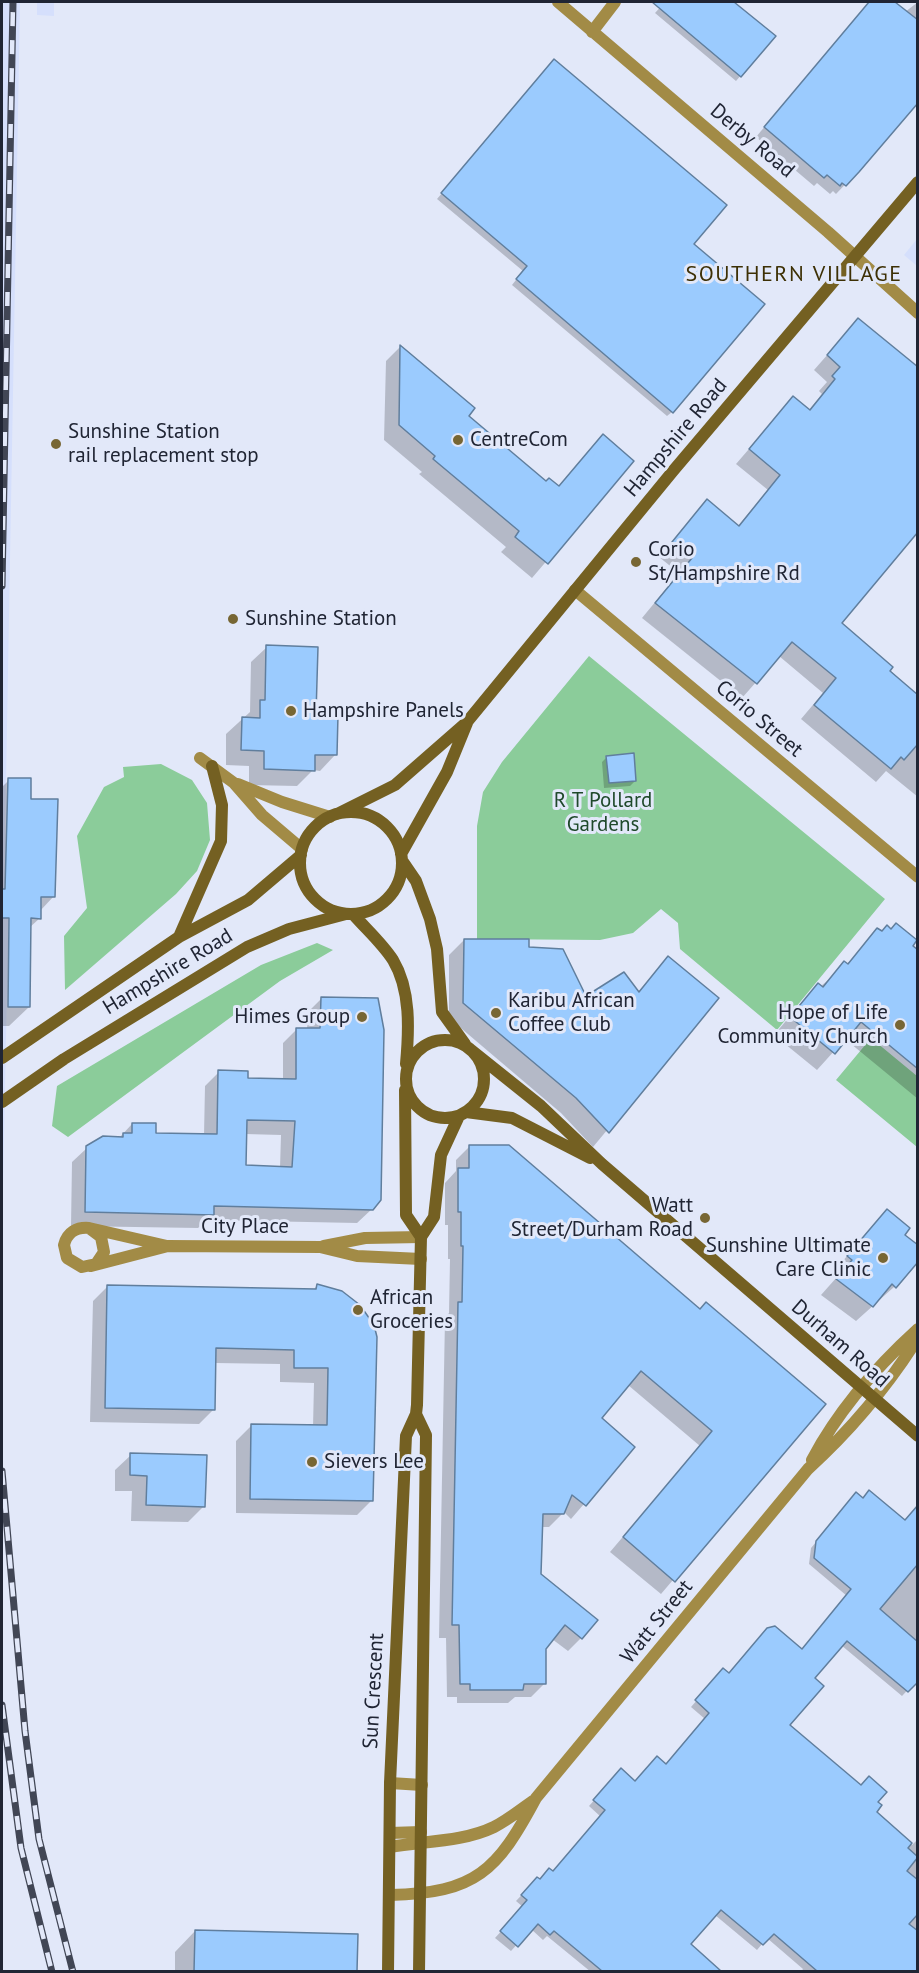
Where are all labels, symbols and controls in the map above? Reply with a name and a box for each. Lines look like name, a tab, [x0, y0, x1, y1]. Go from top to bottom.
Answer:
street label: Derby Road	[705, 98, 799, 184]
district label: SOUTHERN VILLAGE	[686, 262, 902, 288]
street label: Hampshire Road	[619, 374, 733, 502]
place label: Sunshine Station rail replacement stop	[68, 419, 259, 469]
place label: CentreCom	[470, 427, 568, 453]
marker: CentreCom	[451, 433, 465, 447]
marker: Sunshine Station rail replacement stop	[49, 437, 63, 451]
place label: Corio St/Hampshire Rd	[648, 537, 800, 587]
marker: Corio St/Hampshire Rd	[629, 555, 643, 569]
place label: Sunshine Station	[245, 606, 397, 632]
marker: Sunshine Station	[226, 612, 240, 626]
street label: Corio Street	[710, 675, 808, 763]
place label: Hampshire Panels	[303, 698, 464, 724]
marker: Hampshire Panels	[284, 704, 298, 718]
park label: R T Pollard Gardens	[554, 788, 652, 838]
street label: Hampshire Road	[99, 923, 237, 1021]
place label: Karibu African Coffee Club	[508, 988, 635, 1038]
place label: Hope of Life Community Church	[718, 1000, 888, 1050]
place label: Himes Group	[234, 1004, 350, 1030]
marker: Karibu African Coffee Club	[489, 1006, 503, 1020]
marker: Himes Group	[355, 1010, 369, 1024]
marker: Hope of Life Community Church	[893, 1018, 907, 1032]
place label: Watt Street/Durham Road	[511, 1193, 693, 1243]
marker: Watt Street/Durham Road	[698, 1211, 712, 1225]
street label: City Place	[201, 1214, 289, 1240]
place label: Sunshine Ultimate Care Clinic	[706, 1233, 871, 1283]
marker: Sunshine Ultimate Care Clinic	[876, 1251, 890, 1265]
place label: African Groceries	[370, 1285, 453, 1335]
street label: Durham Road	[786, 1295, 894, 1393]
marker: African Groceries	[351, 1303, 365, 1317]
place label: Sievers Lee	[324, 1449, 424, 1475]
marker: Sievers Lee	[305, 1455, 319, 1469]
street label: Watt Street	[616, 1575, 698, 1669]
street label: Sun Crescent	[358, 1632, 390, 1750]

